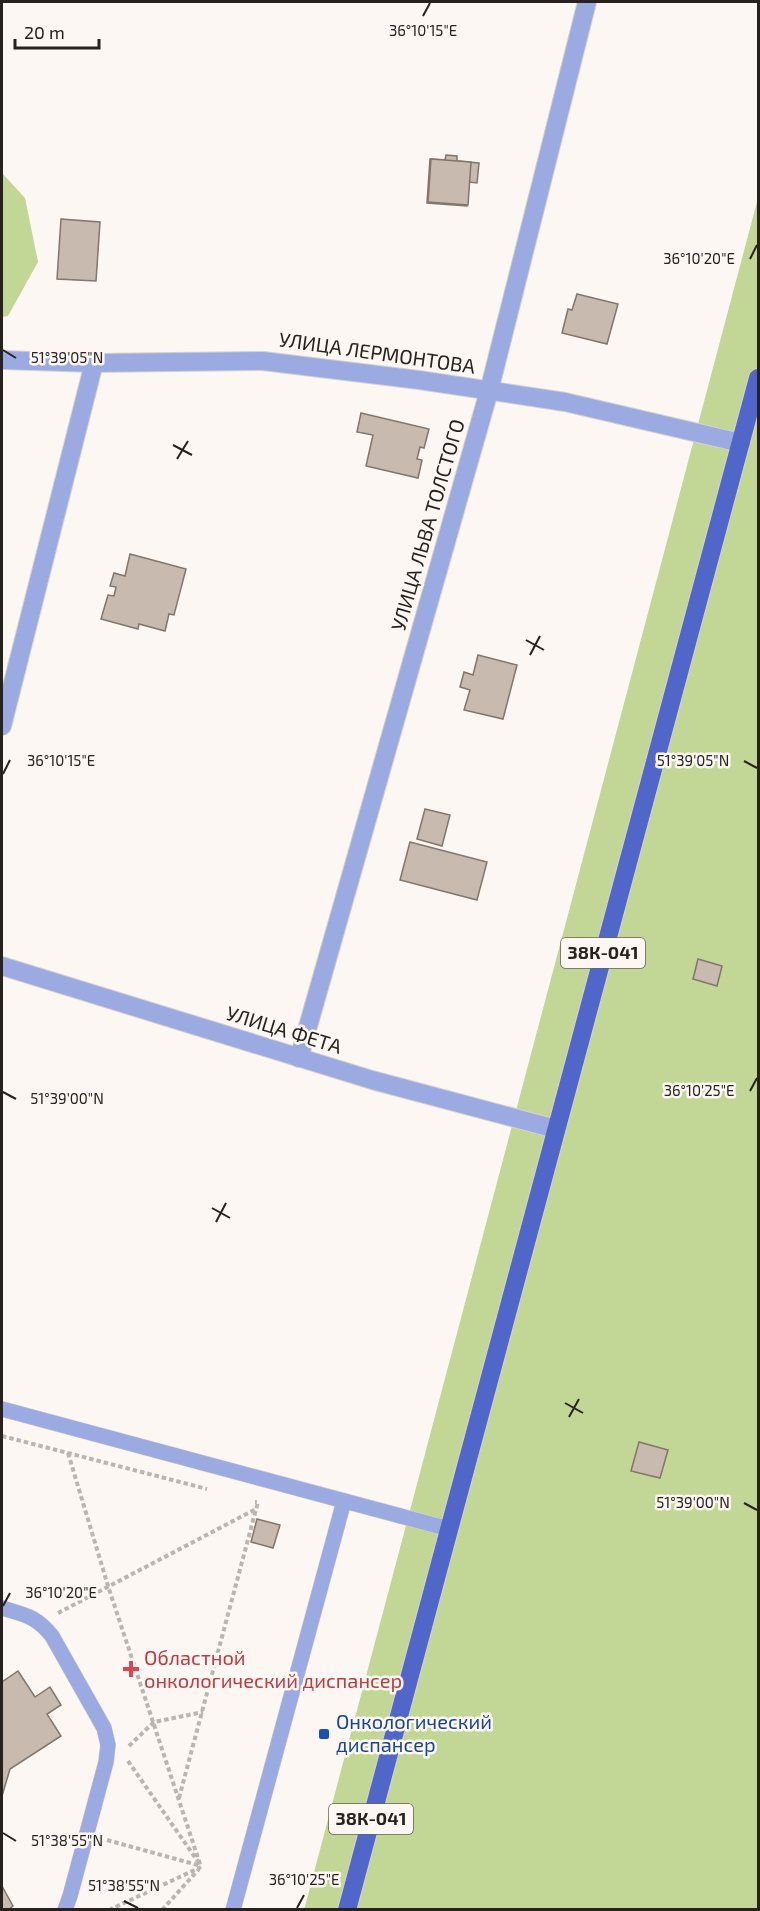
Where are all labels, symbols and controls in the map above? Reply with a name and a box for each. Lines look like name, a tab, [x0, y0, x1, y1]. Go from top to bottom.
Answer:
scale bar	[15, 12, 99, 50]
text: 20 m	[24, 21, 65, 43]
text: 36°10'15"E	[389, 21, 457, 39]
text: 36°10'20"E	[663, 249, 735, 267]
street label: УЛИЦА ЛЕРМОНТОВА	[278, 326, 477, 378]
text: 51°39'05"N	[31, 348, 103, 366]
street label: УЛИЦА ЛЬВА ТОЛСТОГО	[385, 416, 469, 633]
text: 36°10'15"E	[27, 751, 95, 769]
text: 51°39'05"N	[657, 751, 729, 769]
road number: 38К-041	[561, 938, 645, 968]
street label: УЛИЦА ФЕТА	[224, 1000, 346, 1058]
text: 36°10'25"E	[664, 1081, 734, 1099]
text: 51°39'00"N	[30, 1089, 104, 1107]
text: 51°39'00"N	[656, 1493, 730, 1511]
text: 36°10'20"E	[25, 1583, 97, 1601]
place label: Областной онкологический диспансер	[144, 1645, 402, 1692]
marker: Областной онкологический диспансер	[122, 1660, 140, 1678]
place label: Онкологический диспансер	[336, 1709, 492, 1756]
marker: Онкологический диспансер	[317, 1727, 331, 1741]
road number: 38К-041	[329, 1804, 413, 1834]
text: 51°38'55"N	[31, 1831, 103, 1849]
text: 36°10'25"E	[269, 1870, 339, 1888]
text: 51°38'55"N	[88, 1876, 160, 1894]

